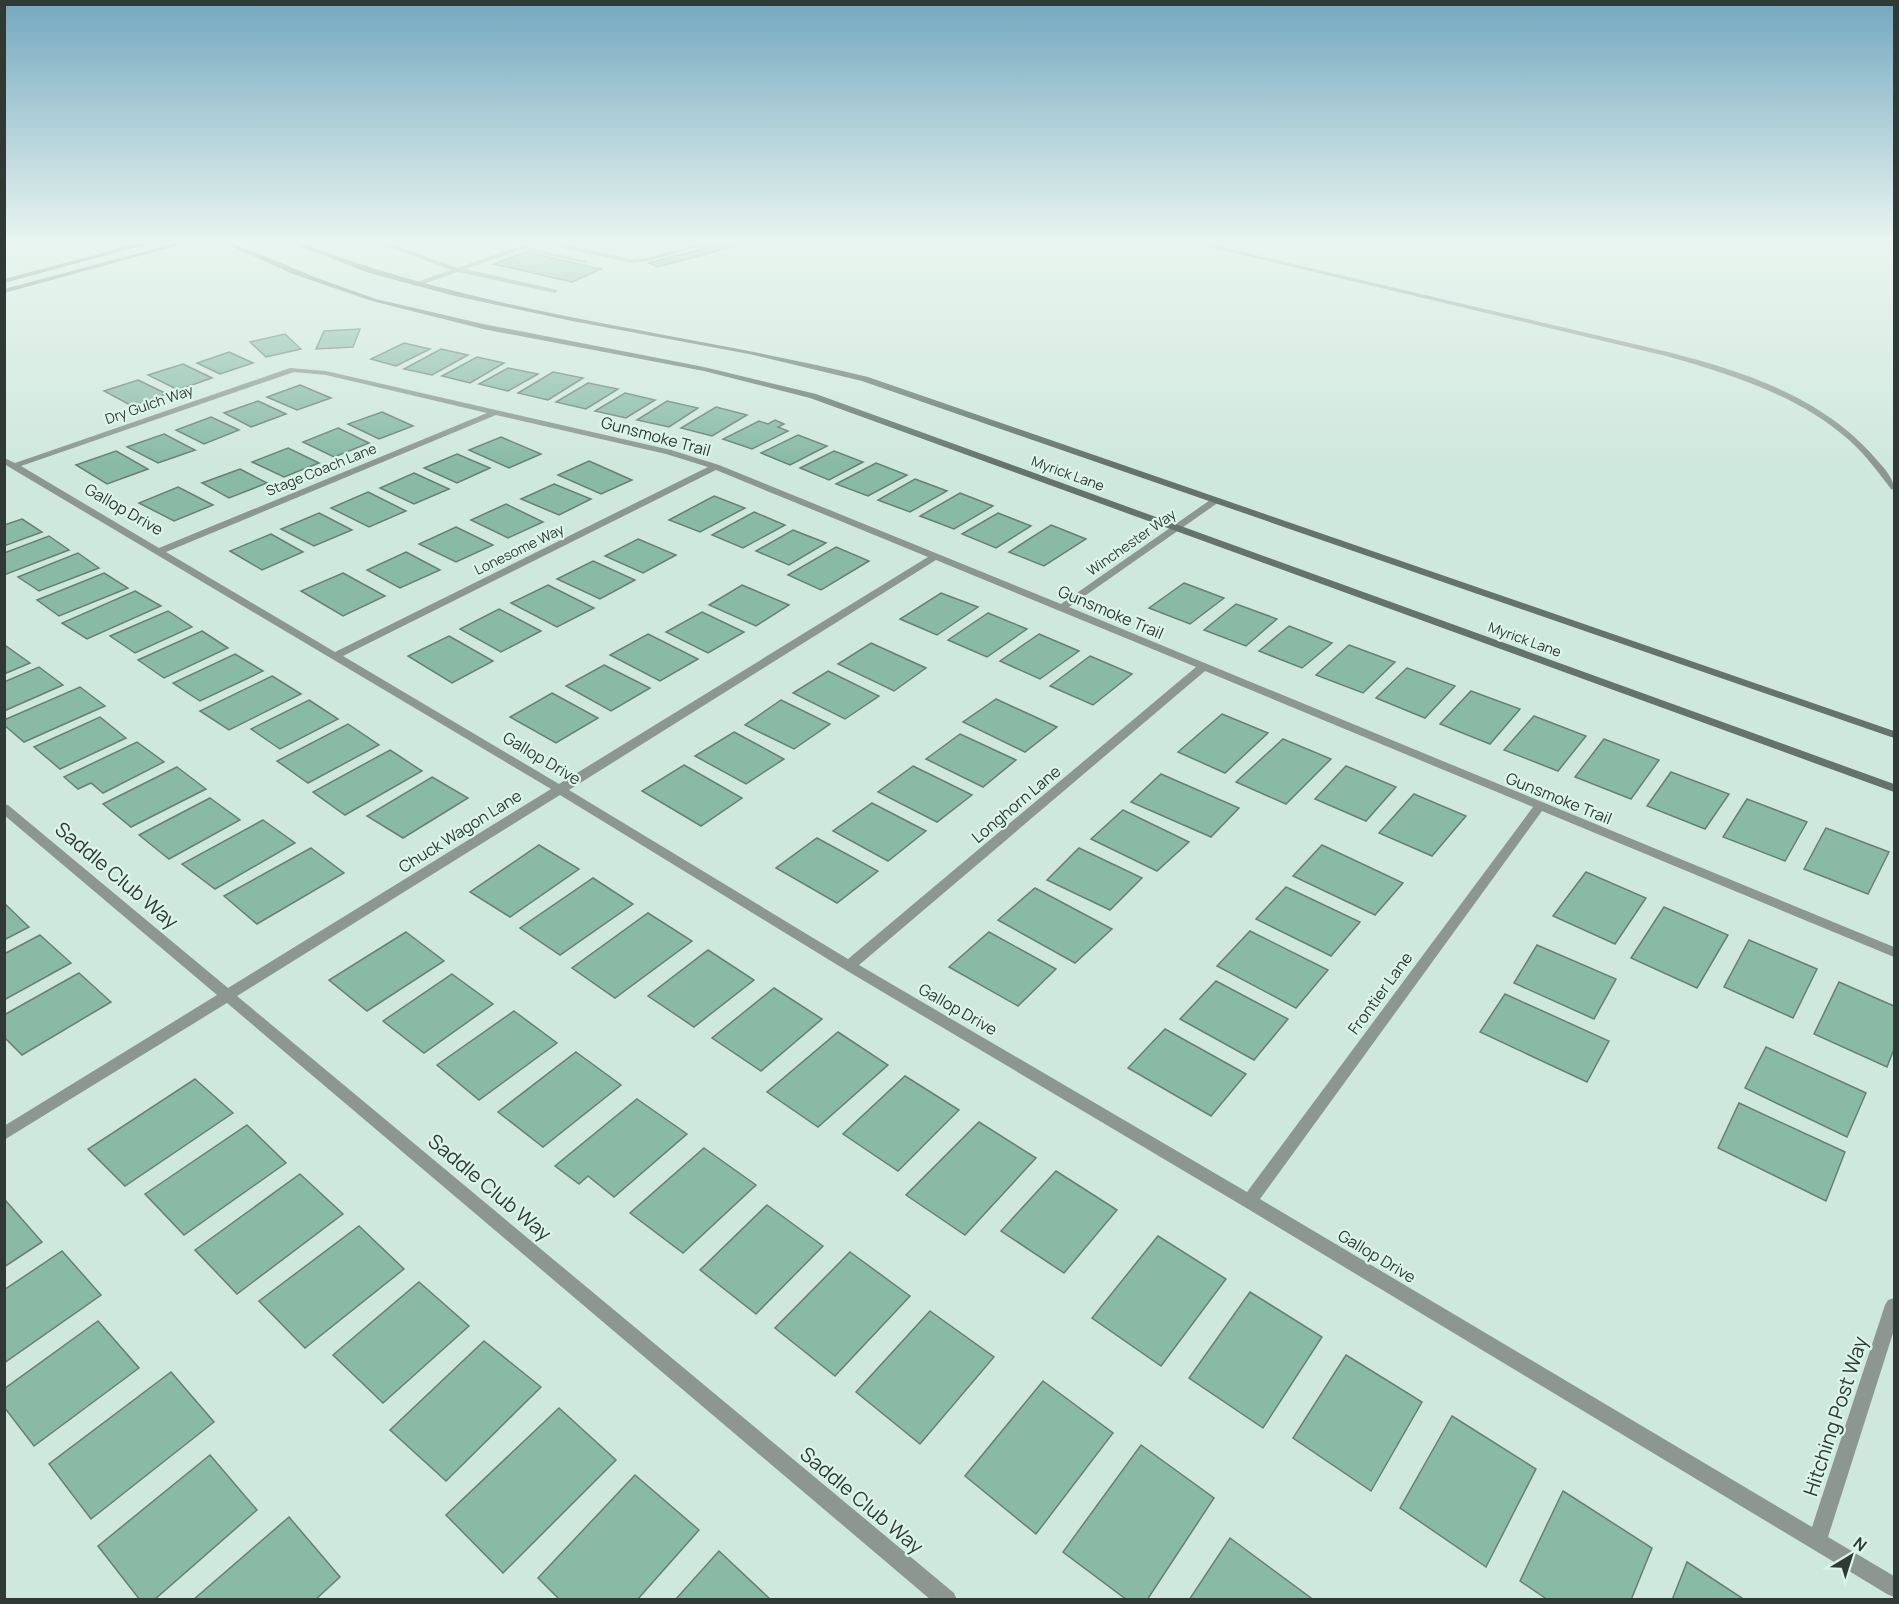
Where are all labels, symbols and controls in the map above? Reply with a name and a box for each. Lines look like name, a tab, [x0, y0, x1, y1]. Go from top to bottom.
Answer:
street label: Dry Gulch Way	[102, 380, 196, 428]
street label: Gunsmoke Trail	[599, 411, 713, 461]
street label: Stage Coach Lane	[263, 438, 379, 500]
street label: Myrick Lane	[1029, 451, 1107, 495]
street label: Gallop Drive	[81, 478, 167, 540]
street label: Winchester Way	[1083, 504, 1180, 580]
street label: Lonesome Way	[471, 519, 568, 579]
street label: Gunsmoke Trail	[1055, 580, 1167, 644]
street label: Myrick Lane	[1486, 617, 1564, 661]
street label: Gallop Drive	[499, 726, 585, 790]
street label: Longhorn Lane	[967, 760, 1065, 848]
street label: Gunsmoke Trail	[1503, 767, 1615, 829]
street label: Chuck Wagon Lane	[394, 784, 526, 878]
street label: Saddle Club Way	[50, 815, 185, 935]
street label: Frontier Lane	[1343, 947, 1417, 1039]
street label: Gallop Drive	[915, 978, 1001, 1040]
street label: Saddle Club Way	[423, 1127, 558, 1247]
street label: Gallop Drive	[1334, 1224, 1420, 1288]
street label: Hitching Post Way	[1796, 1332, 1874, 1499]
street label: Saddle Club Way	[795, 1440, 930, 1560]
north arrow	[1821, 1526, 1881, 1586]
text: N	[1849, 1532, 1872, 1556]

